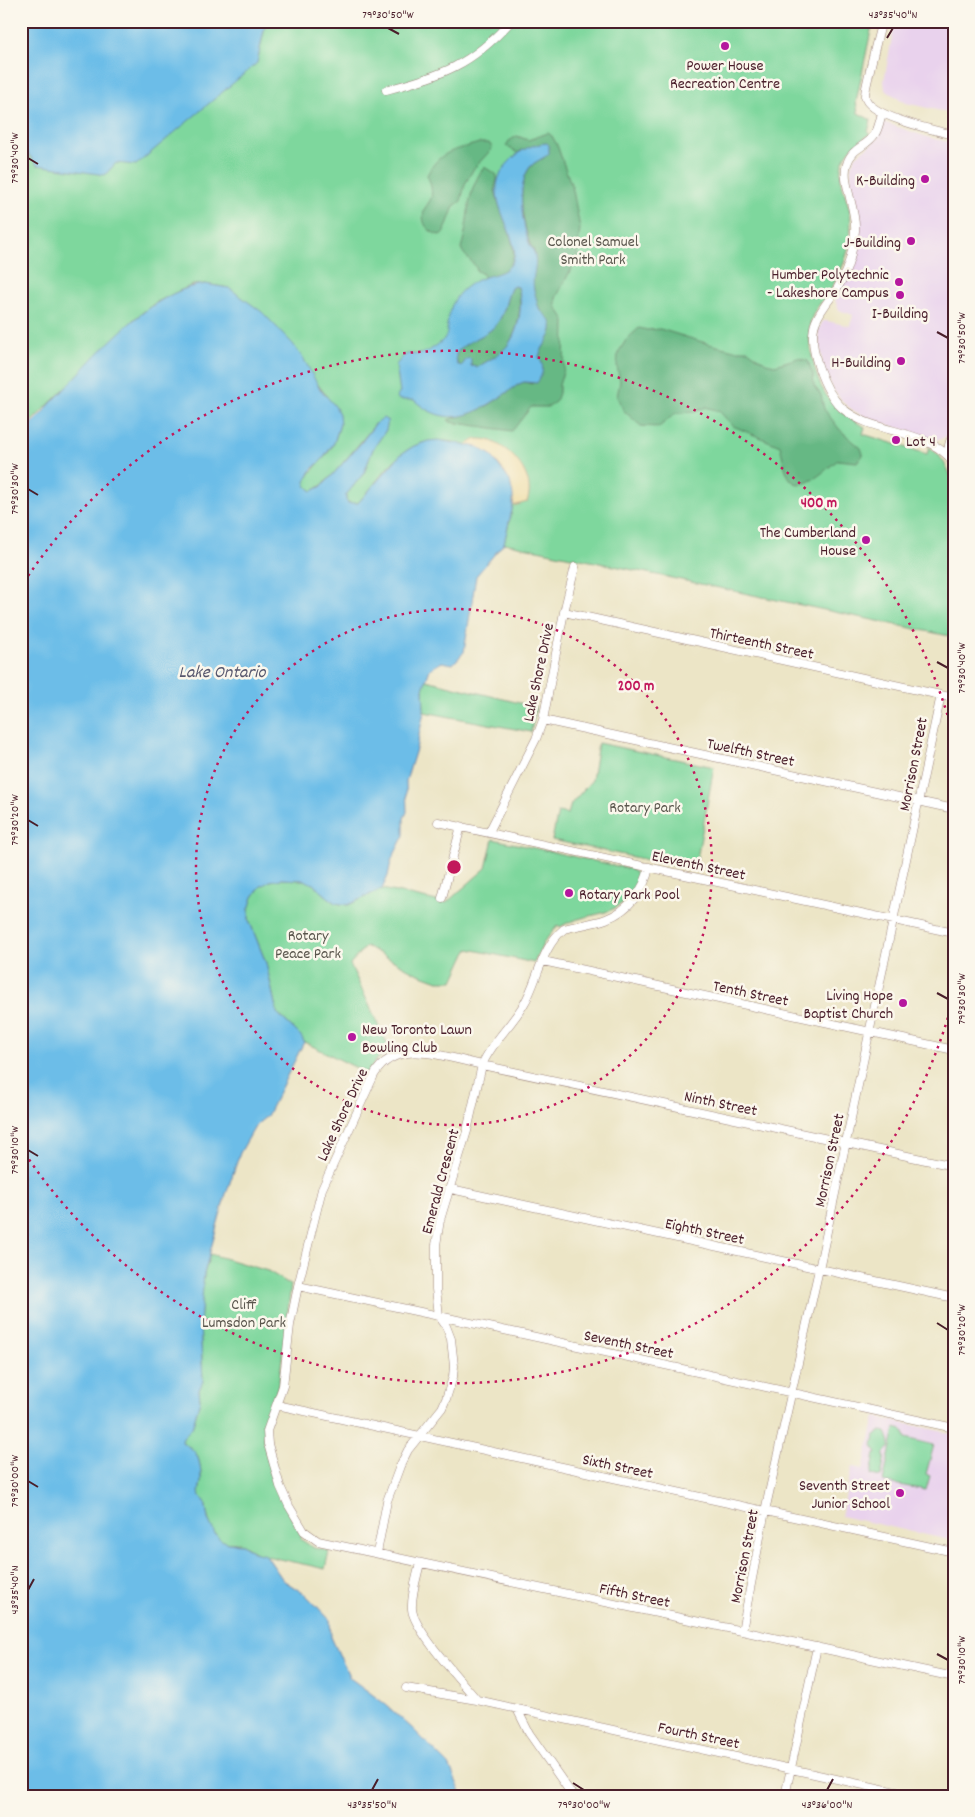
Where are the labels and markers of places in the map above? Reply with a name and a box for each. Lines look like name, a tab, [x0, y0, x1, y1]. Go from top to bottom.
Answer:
marker: Power House Recreation Centre	[719, 40, 731, 52]
place label: Power House Recreation Centre	[670, 55, 780, 96]
place label: K-Building	[856, 170, 915, 193]
marker: K-Building	[919, 173, 931, 185]
place label: J-Building	[844, 232, 901, 255]
marker: J-Building	[905, 235, 917, 247]
place label: Humber Polytechnic - Lakeshore Campus	[767, 264, 889, 305]
marker: Humber Polytechnic - Lakeshore Campus	[893, 276, 905, 288]
marker: I-Building	[894, 289, 906, 301]
place label: I-Building	[872, 303, 928, 326]
place label: H-Building	[831, 352, 891, 375]
marker: H-Building	[895, 355, 907, 367]
place label: Lot 4	[906, 431, 936, 454]
marker: Lot 4	[890, 434, 902, 446]
place label: The Cumberland House	[760, 522, 856, 563]
marker: The Cumberland House	[860, 534, 872, 546]
centre of rings	[445, 858, 463, 876]
place label: Rotary Park Pool	[579, 884, 680, 907]
marker: Rotary Park Pool	[563, 887, 575, 899]
place label: Living Hope Baptist Church	[804, 985, 893, 1026]
marker: Living Hope Baptist Church	[897, 997, 909, 1009]
place label: New Toronto Lawn Bowling Club	[362, 1019, 472, 1060]
marker: New Toronto Lawn Bowling Club	[346, 1031, 358, 1043]
place label: Seventh Street Junior School	[799, 1475, 890, 1516]
marker: Seventh Street Junior School	[894, 1487, 906, 1499]

